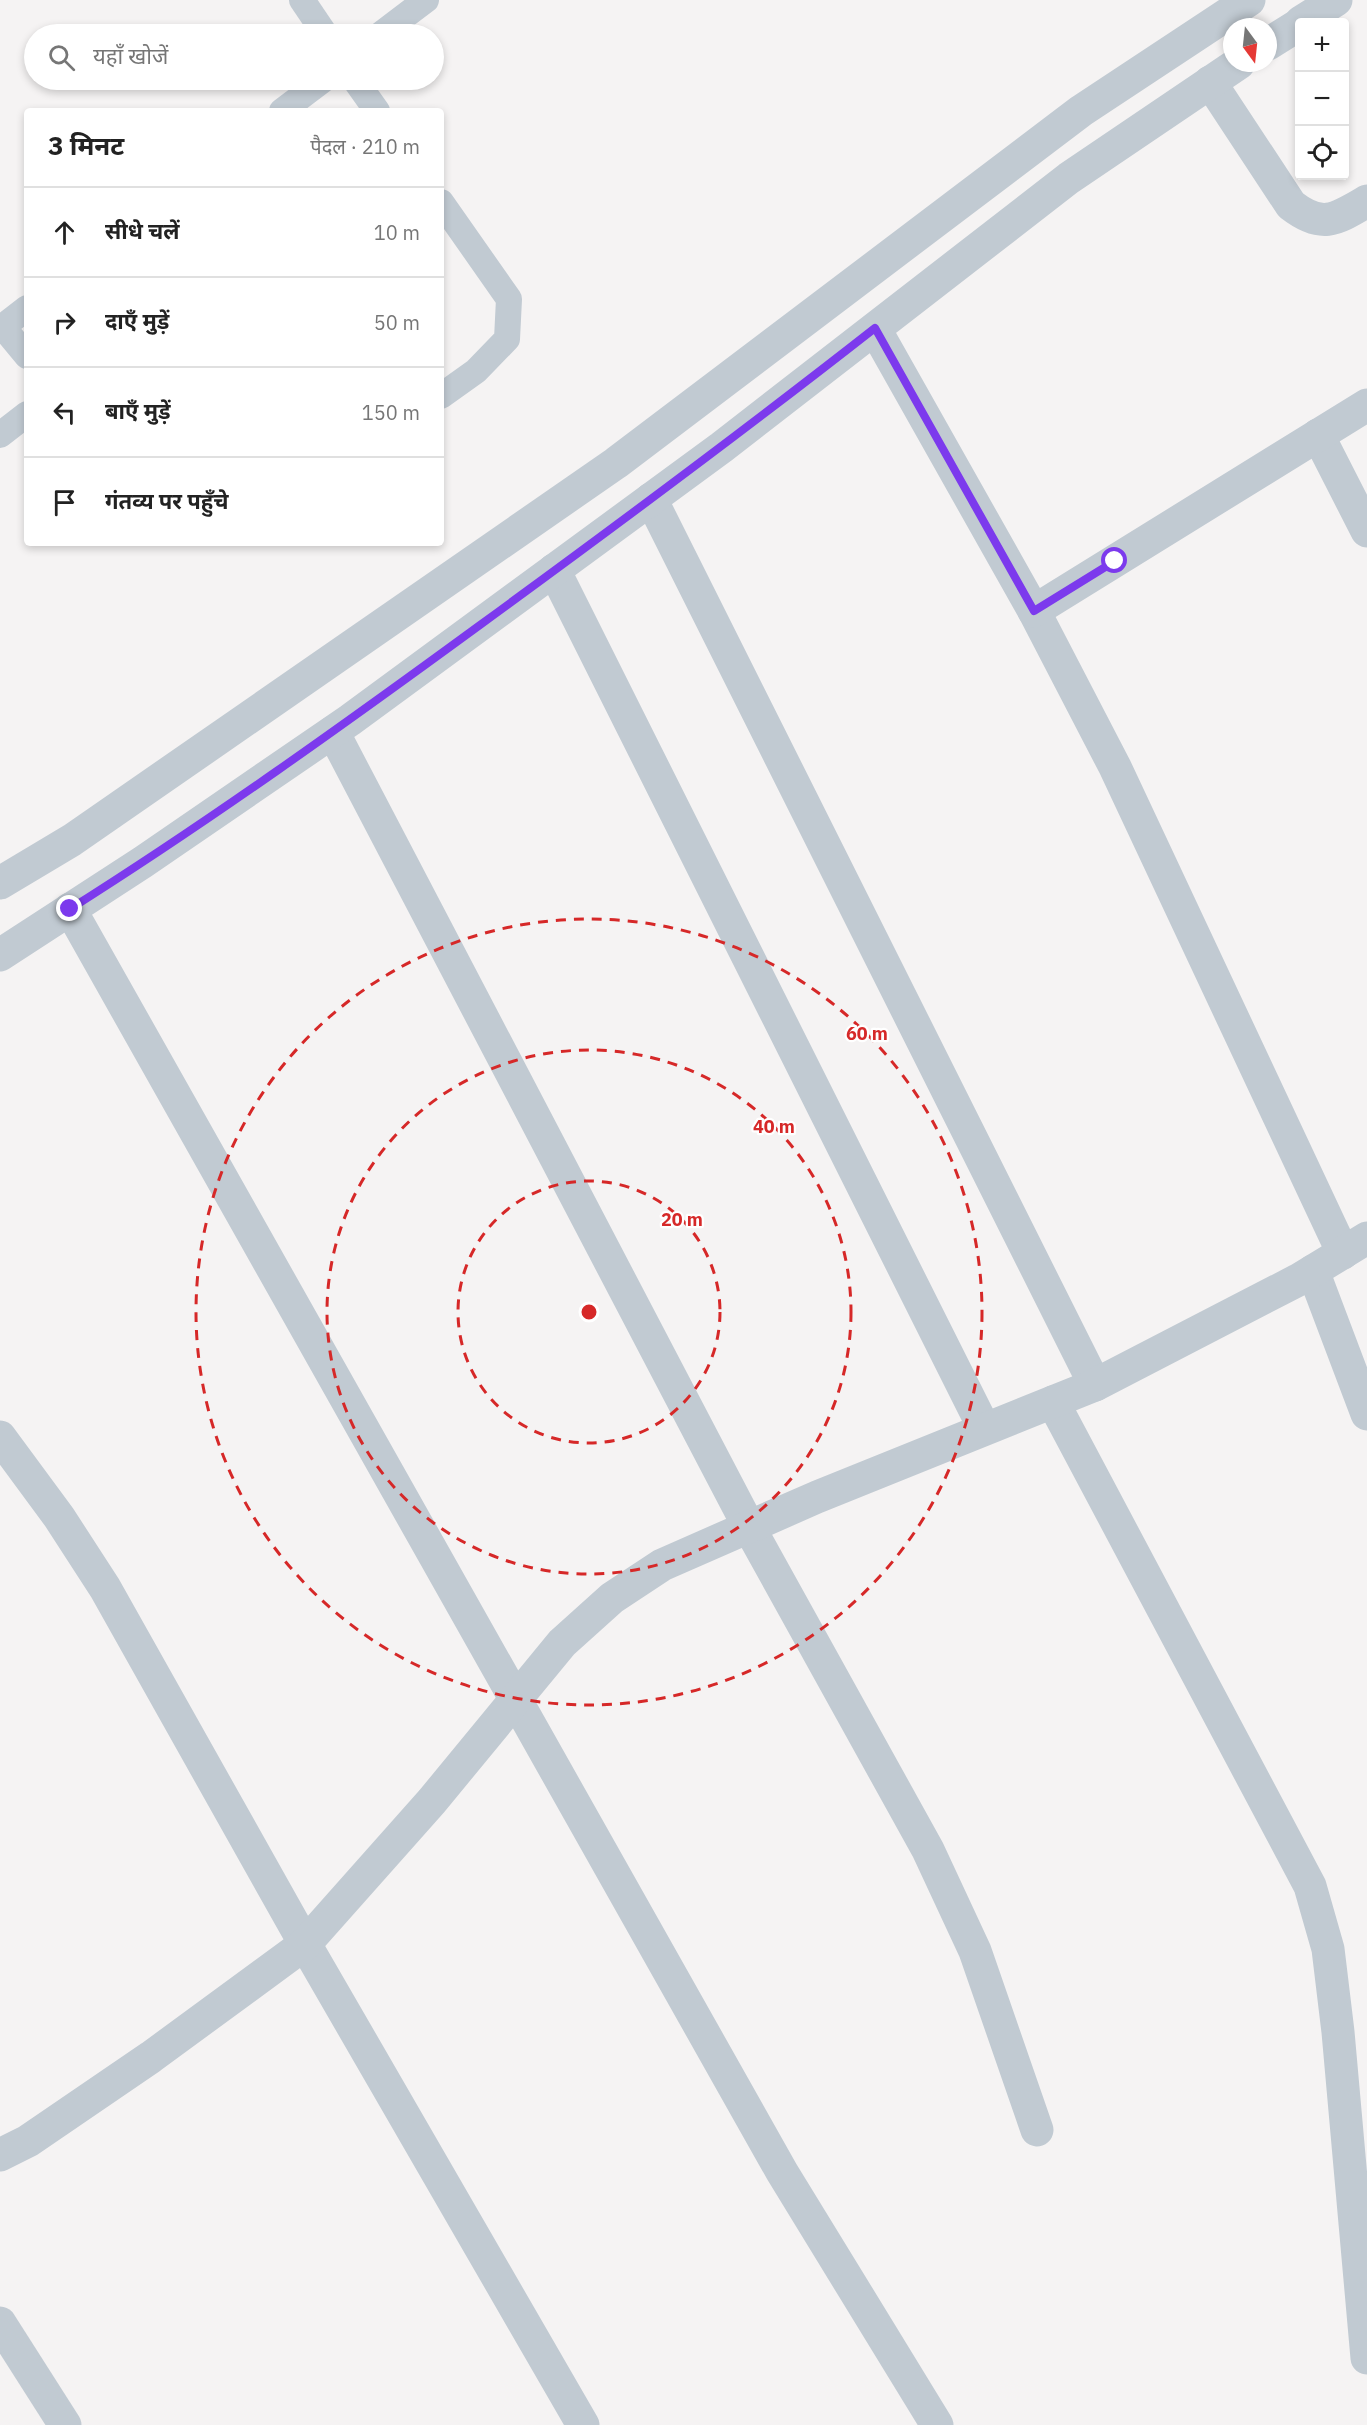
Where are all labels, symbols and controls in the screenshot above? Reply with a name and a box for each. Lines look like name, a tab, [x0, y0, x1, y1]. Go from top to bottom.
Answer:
north arrow	[1223, 18, 1277, 72]
map controls	[1295, 18, 1349, 180]
button: +	[1295, 18, 1349, 72]
search box	[24, 24, 444, 90]
icon: search	[45, 41, 78, 74]
text: यहाँ खोजें	[93, 41, 168, 70]
button: −	[1295, 72, 1349, 126]
button: locate	[1295, 126, 1349, 180]
text: 3 मिनट	[48, 128, 124, 162]
text: पैदल · 210 m	[310, 133, 420, 160]
icon: ahead	[48, 216, 81, 249]
text: सीधे चलें	[105, 216, 180, 245]
text: 10 m	[374, 219, 420, 246]
icon: right	[48, 306, 81, 339]
text: दाएँ मुड़ें	[105, 306, 169, 335]
text: 50 m	[374, 309, 420, 336]
icon: left	[48, 396, 81, 429]
text: बाएँ मुड़ें	[105, 396, 171, 425]
text: 150 m	[362, 399, 420, 426]
icon: arrive	[48, 486, 81, 519]
text: गंतव्य पर पहुँचे	[105, 486, 229, 515]
route start	[1101, 547, 1127, 573]
route end	[56, 895, 82, 921]
text: 60 m	[846, 1022, 888, 1045]
text: 40 m	[753, 1115, 795, 1138]
text: 20 m	[661, 1208, 703, 1231]
centre of rings	[579, 1302, 599, 1322]

